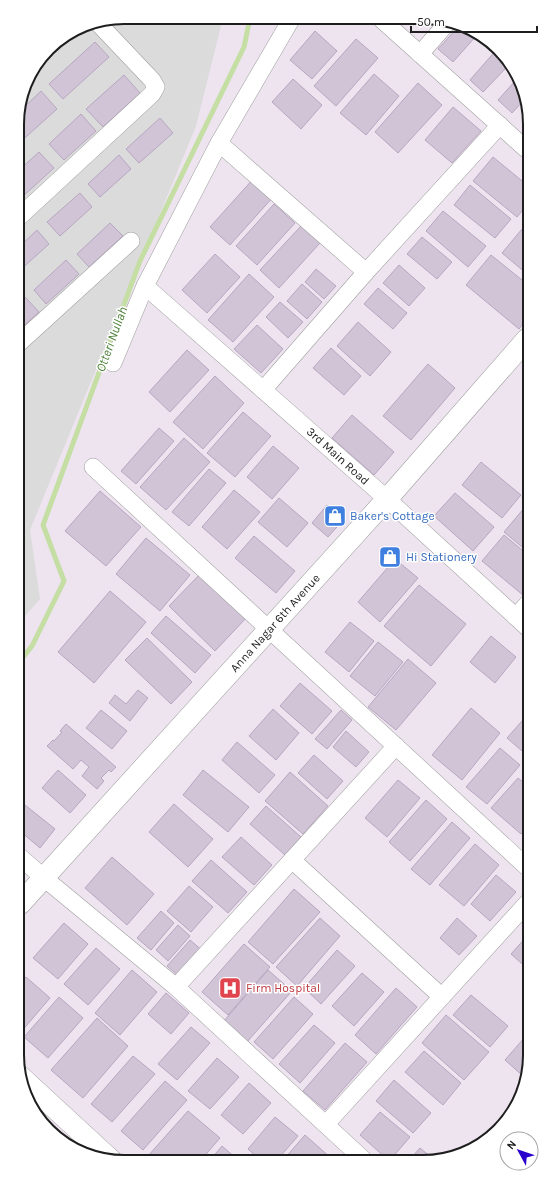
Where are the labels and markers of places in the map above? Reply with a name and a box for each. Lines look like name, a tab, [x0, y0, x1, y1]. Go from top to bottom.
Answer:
shop icon: Baker's Cottage	[322, 503, 348, 529]
place label: Baker's Cottage	[350, 509, 435, 523]
shop icon: Hi Stationery	[377, 544, 403, 570]
place label: Hi Stationery	[406, 550, 477, 564]
hospital icon: Firm Hospital	[217, 975, 243, 1001]
place label: Firm Hospital	[246, 981, 320, 995]

